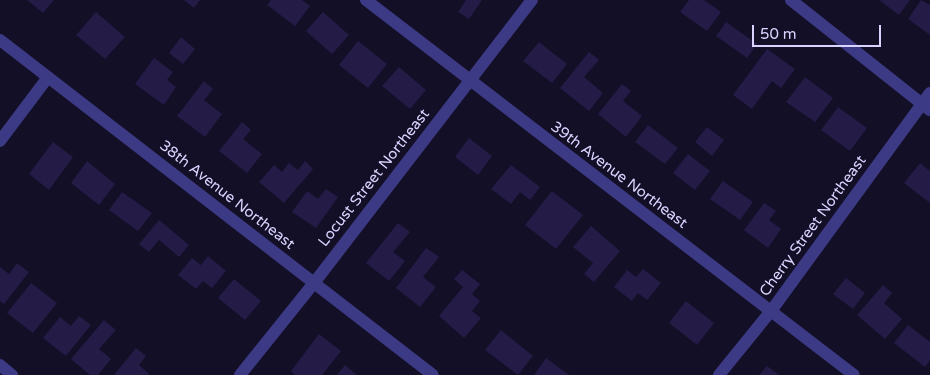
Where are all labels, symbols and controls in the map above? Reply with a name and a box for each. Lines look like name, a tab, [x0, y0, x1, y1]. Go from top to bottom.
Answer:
scale bar	[755, 15, 884, 47]
text: 50 m	[760, 25, 797, 43]
street label: Locust Street Northeast	[315, 106, 433, 250]
street label: 39th Avenue Northeast	[547, 118, 691, 232]
street label: 38th Avenue Northeast	[156, 137, 298, 253]
street label: Cherry Street Northeast	[756, 152, 870, 300]

